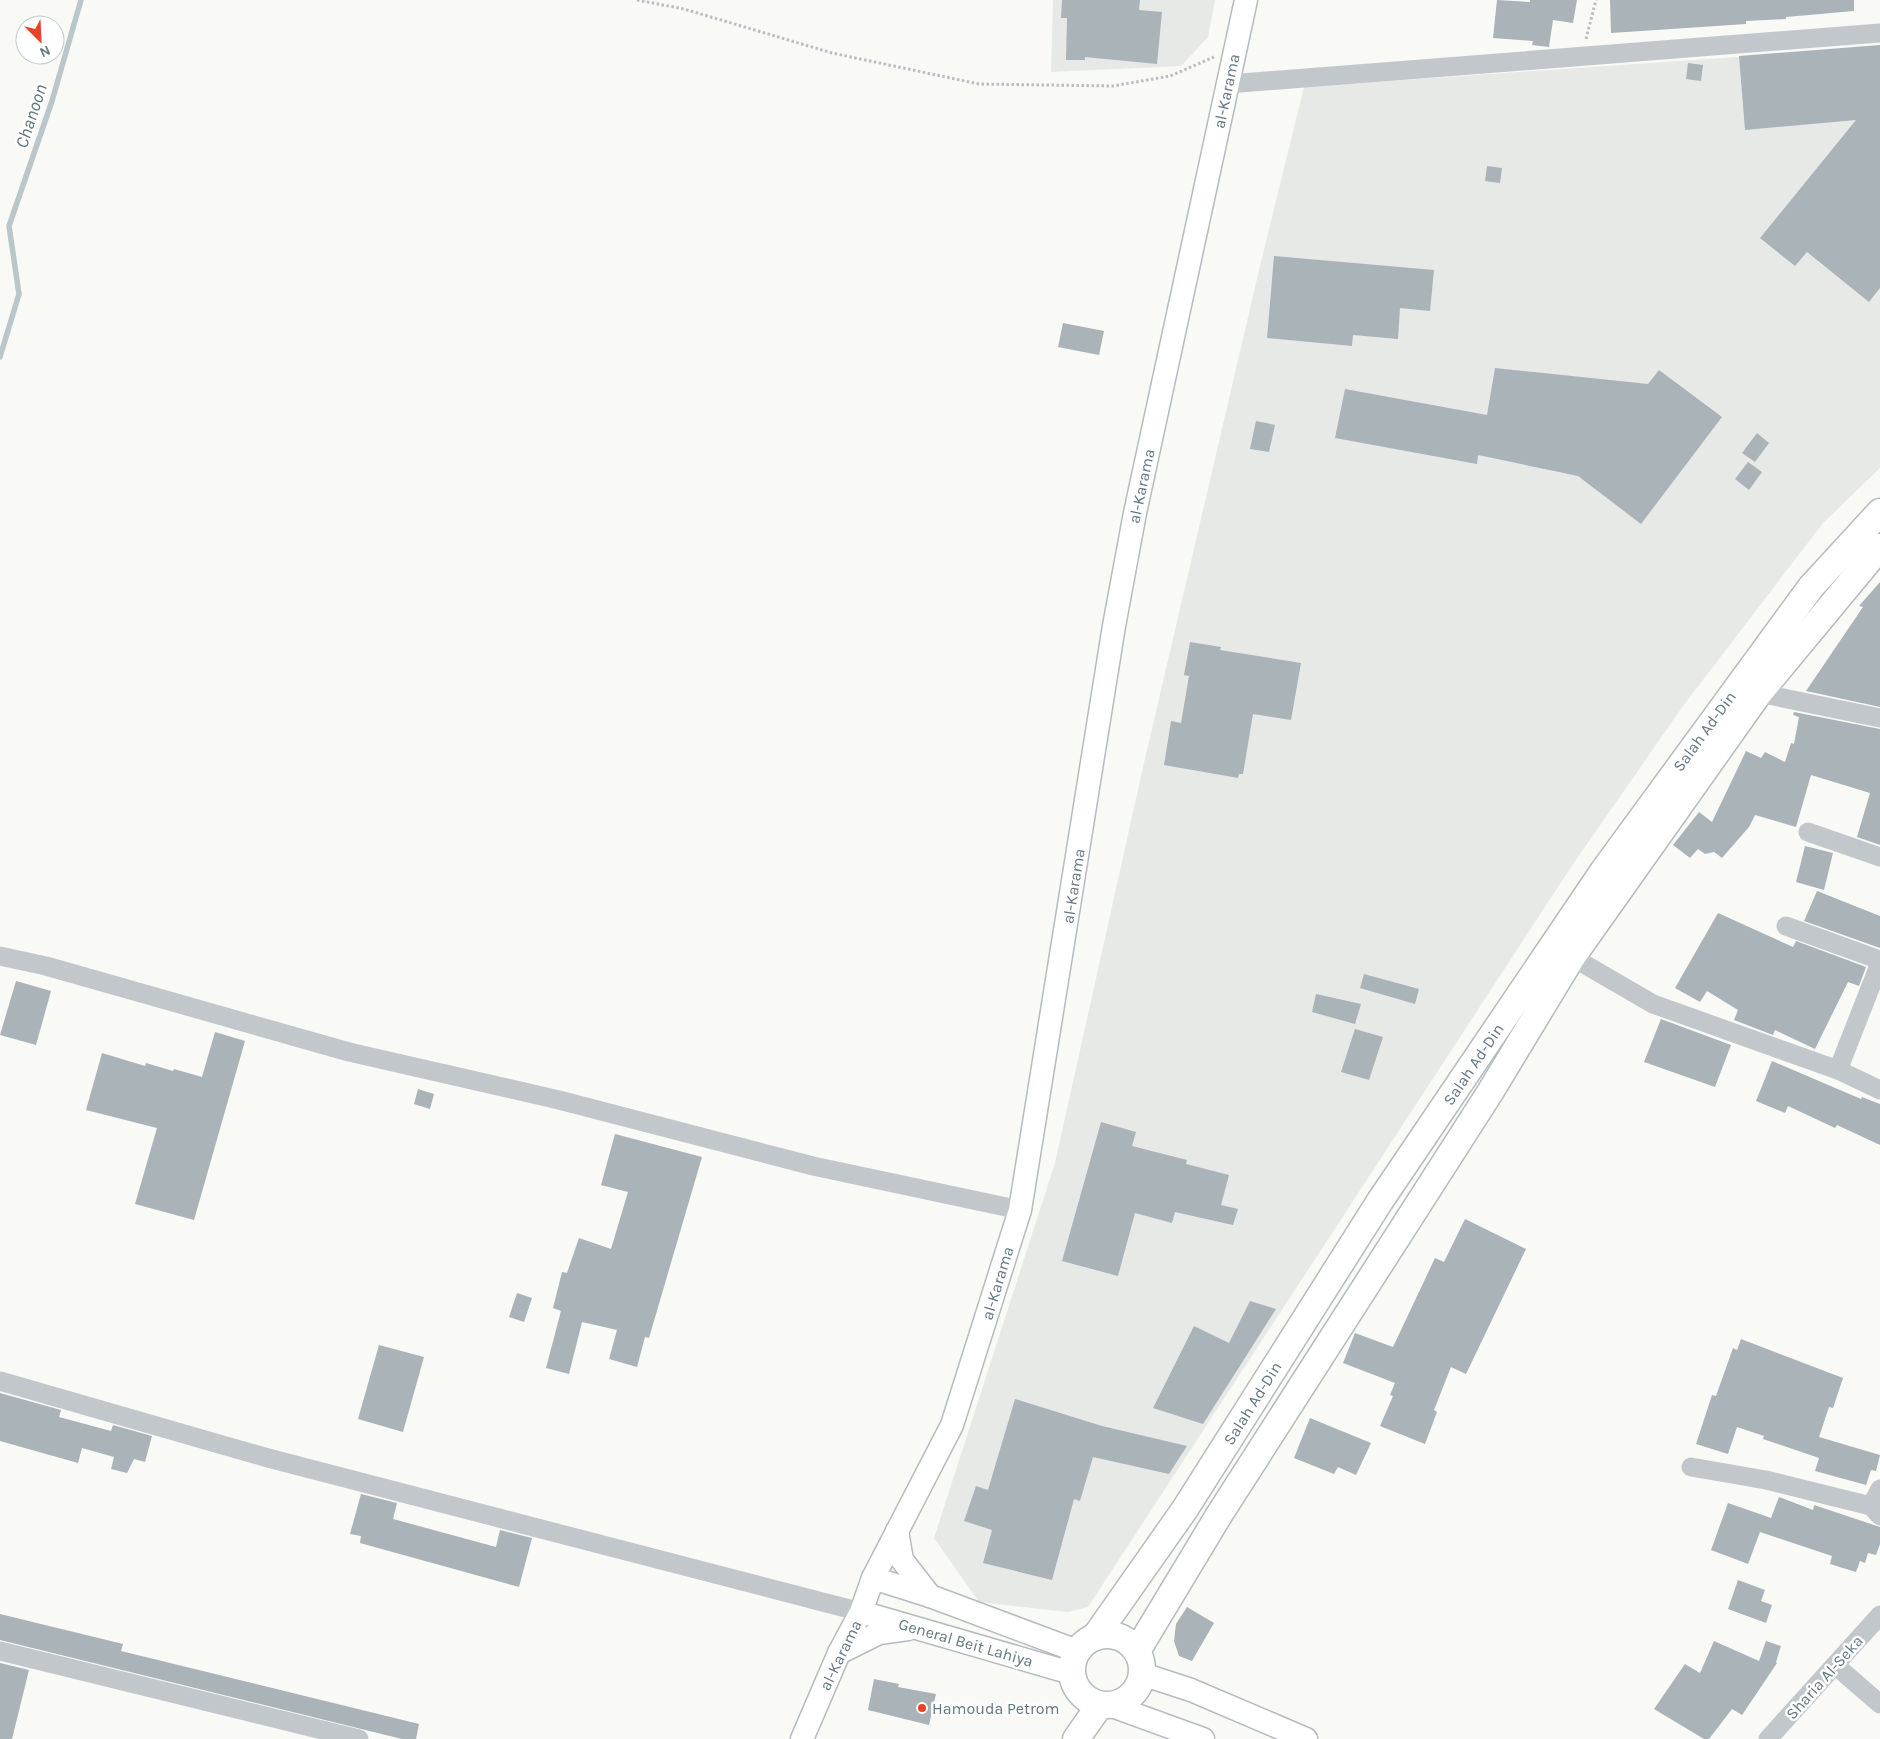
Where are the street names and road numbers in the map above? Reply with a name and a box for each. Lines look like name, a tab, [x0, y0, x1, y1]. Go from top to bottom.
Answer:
street label: al-Karama	[1209, 52, 1244, 130]
street label: al-Karama	[1124, 447, 1159, 525]
street label: Salah Ad-Din	[1669, 688, 1740, 775]
street label: al-Karama	[1058, 847, 1089, 925]
street label: Salah Ad-Din	[1439, 1020, 1508, 1109]
street label: al-Karama	[977, 1244, 1018, 1322]
street label: Salah Ad-Din	[1219, 1358, 1286, 1448]
street label: General Beit Lahiya	[896, 1614, 1035, 1671]
street label: al-Karama	[815, 1617, 866, 1693]
street label: Sharia Al-Seka	[1782, 1631, 1867, 1723]

